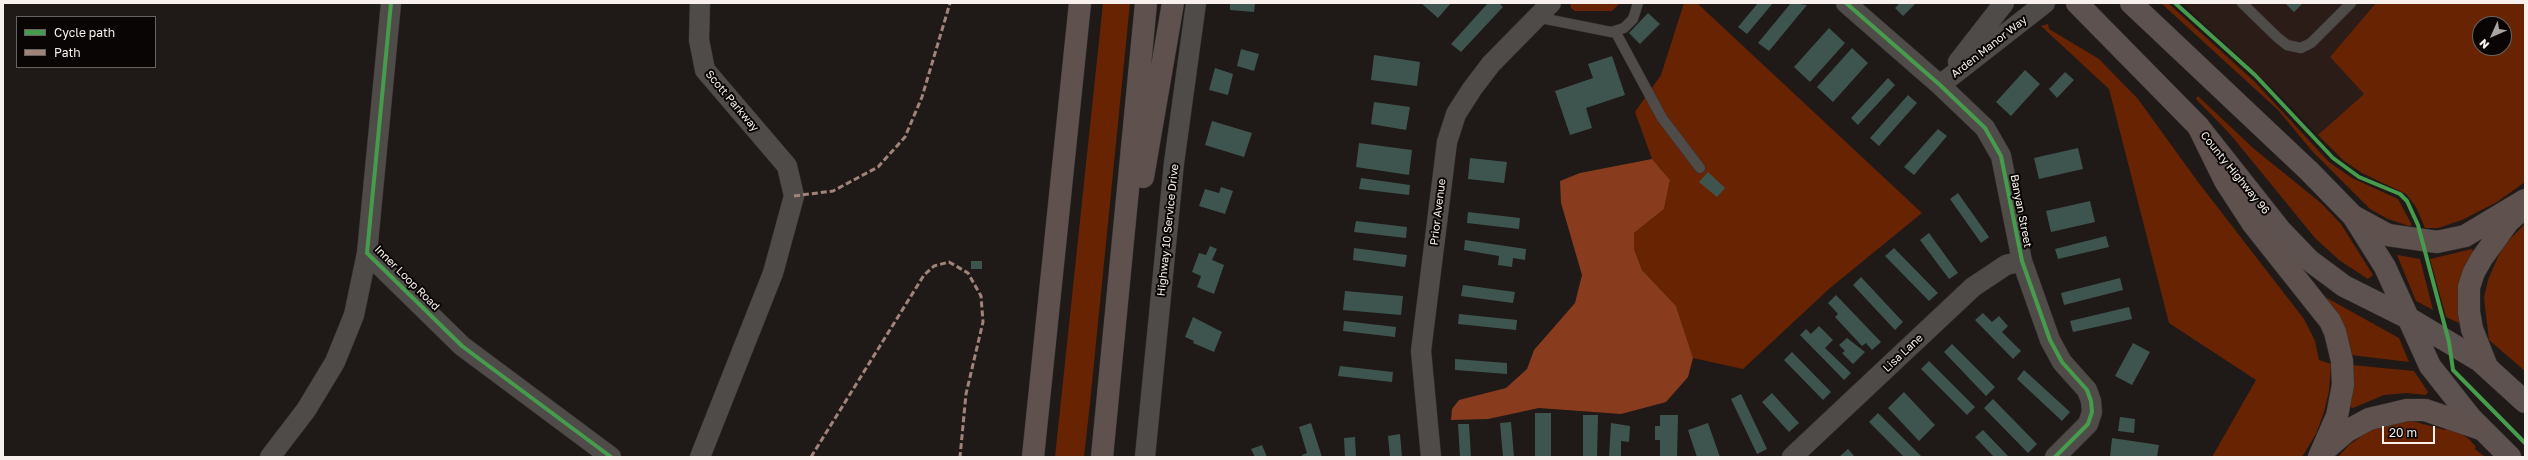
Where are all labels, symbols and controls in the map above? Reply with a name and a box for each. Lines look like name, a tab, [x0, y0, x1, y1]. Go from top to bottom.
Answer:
street label: Arden Manor Way	[1948, 13, 2030, 81]
legend	[16, 16, 156, 68]
north arrow	[2472, 16, 2512, 56]
text: Cycle path	[54, 25, 115, 40]
text: N	[2476, 37, 2491, 52]
text: Path	[54, 45, 81, 60]
street label: Scott Parkway	[703, 68, 761, 134]
street label: County Highway 96	[2198, 129, 2272, 217]
street label: Highway 10 Service Drive	[1154, 163, 1182, 297]
street label: Banyan Street	[2007, 173, 2035, 249]
street label: Prior Avenue	[1427, 178, 1449, 246]
street label: Inner Loop Road	[372, 243, 442, 313]
street label: Lisa Lane	[1880, 331, 1926, 375]
scale bar	[2384, 418, 2437, 444]
text: 20 m	[2389, 425, 2417, 440]

